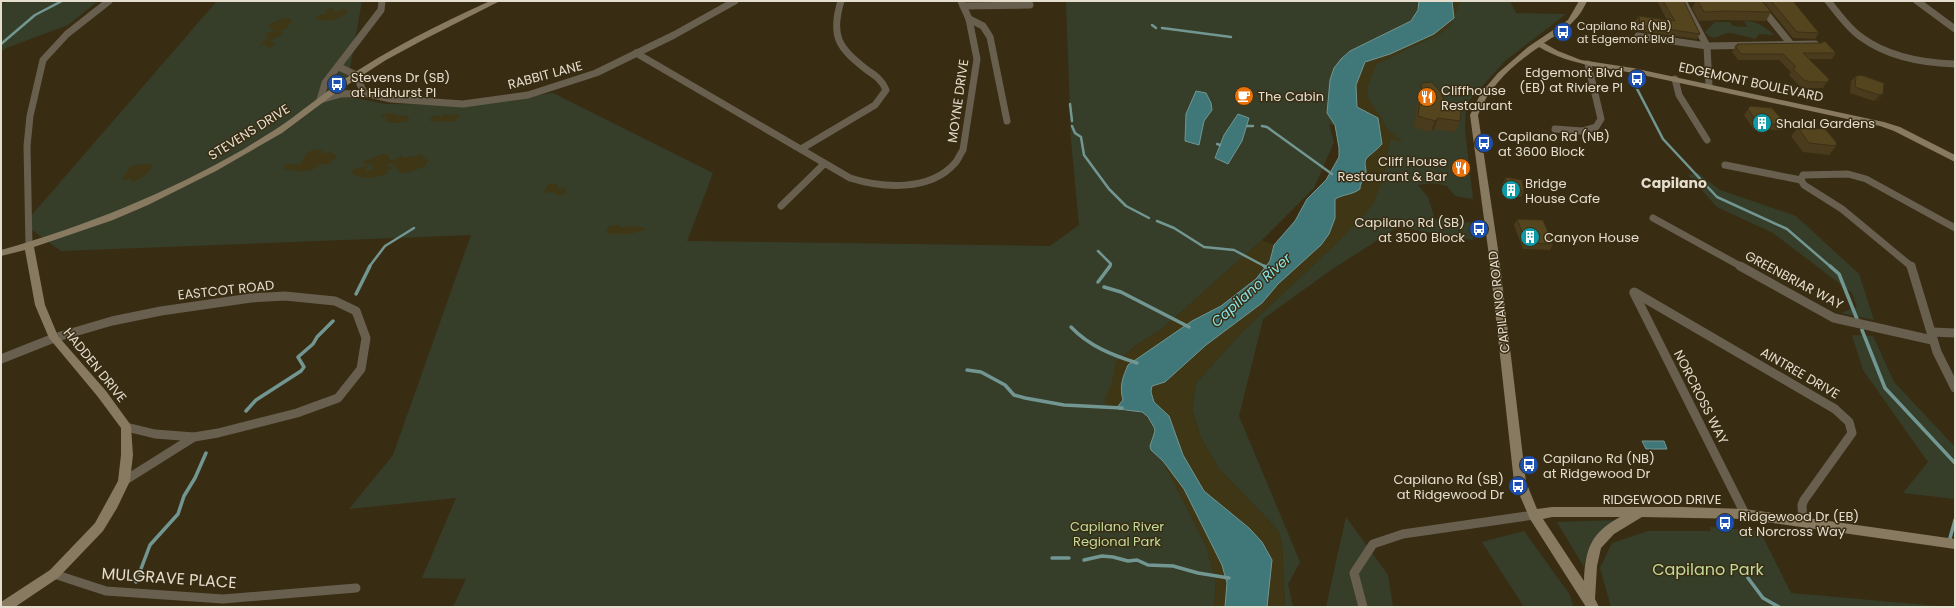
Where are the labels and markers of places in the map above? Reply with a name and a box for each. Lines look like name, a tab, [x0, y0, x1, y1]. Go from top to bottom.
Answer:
place label: Capilano Rd (NB) at Edgemont Blvd	[1577, 18, 1674, 47]
bus stop icon: Capilano Rd (NB) at Edgemont Blvd	[1552, 21, 1574, 43]
place label: Edgemont Blvd (EB) at Riviere Pl	[1519, 63, 1623, 97]
place label: Stevens Dr (SB) at Hidhurst Pl	[351, 68, 450, 102]
bus stop icon: Edgemont Blvd (EB) at Riviere Pl	[1626, 68, 1648, 90]
bus stop icon: Stevens Dr (SB) at Hidhurst Pl	[326, 73, 348, 95]
place label: Cliffhouse Restaurant	[1441, 81, 1513, 115]
cafe icon: The Cabin	[1233, 85, 1255, 107]
restaurant icon: Cliffhouse Restaurant	[1416, 86, 1438, 108]
place label: The Cabin	[1258, 87, 1324, 106]
building icon: Shalal Gardens	[1751, 112, 1773, 134]
place label: Shalal Gardens	[1776, 114, 1875, 133]
place label: Capilano Rd (NB) at 3600 Block	[1498, 127, 1610, 161]
bus stop icon: Capilano Rd (NB) at 3600 Block	[1473, 132, 1495, 154]
place label: Cliff House Restaurant & Bar	[1338, 152, 1447, 186]
restaurant icon: Cliff House Restaurant & Bar	[1450, 157, 1472, 179]
place label: Bridge House Cafe	[1525, 174, 1600, 208]
building icon: Bridge House Cafe	[1500, 179, 1522, 201]
place label: Capilano Rd (SB) at 3500 Block	[1355, 213, 1465, 247]
bus stop icon: Capilano Rd (SB) at 3500 Block	[1468, 218, 1490, 240]
building icon: Canyon House	[1519, 226, 1541, 248]
place label: Canyon House	[1544, 228, 1639, 247]
place label: Capilano Rd (NB) at Ridgewood Dr	[1543, 449, 1655, 483]
bus stop icon: Capilano Rd (NB) at Ridgewood Dr	[1518, 454, 1540, 476]
place label: Capilano Rd (SB) at Ridgewood Dr	[1394, 470, 1504, 504]
bus stop icon: Capilano Rd (SB) at Ridgewood Dr	[1507, 475, 1529, 497]
place label: Ridgewood Dr (EB) at Norcross Way	[1739, 507, 1859, 541]
bus stop icon: Ridgewood Dr (EB) at Norcross Way	[1714, 512, 1736, 534]

